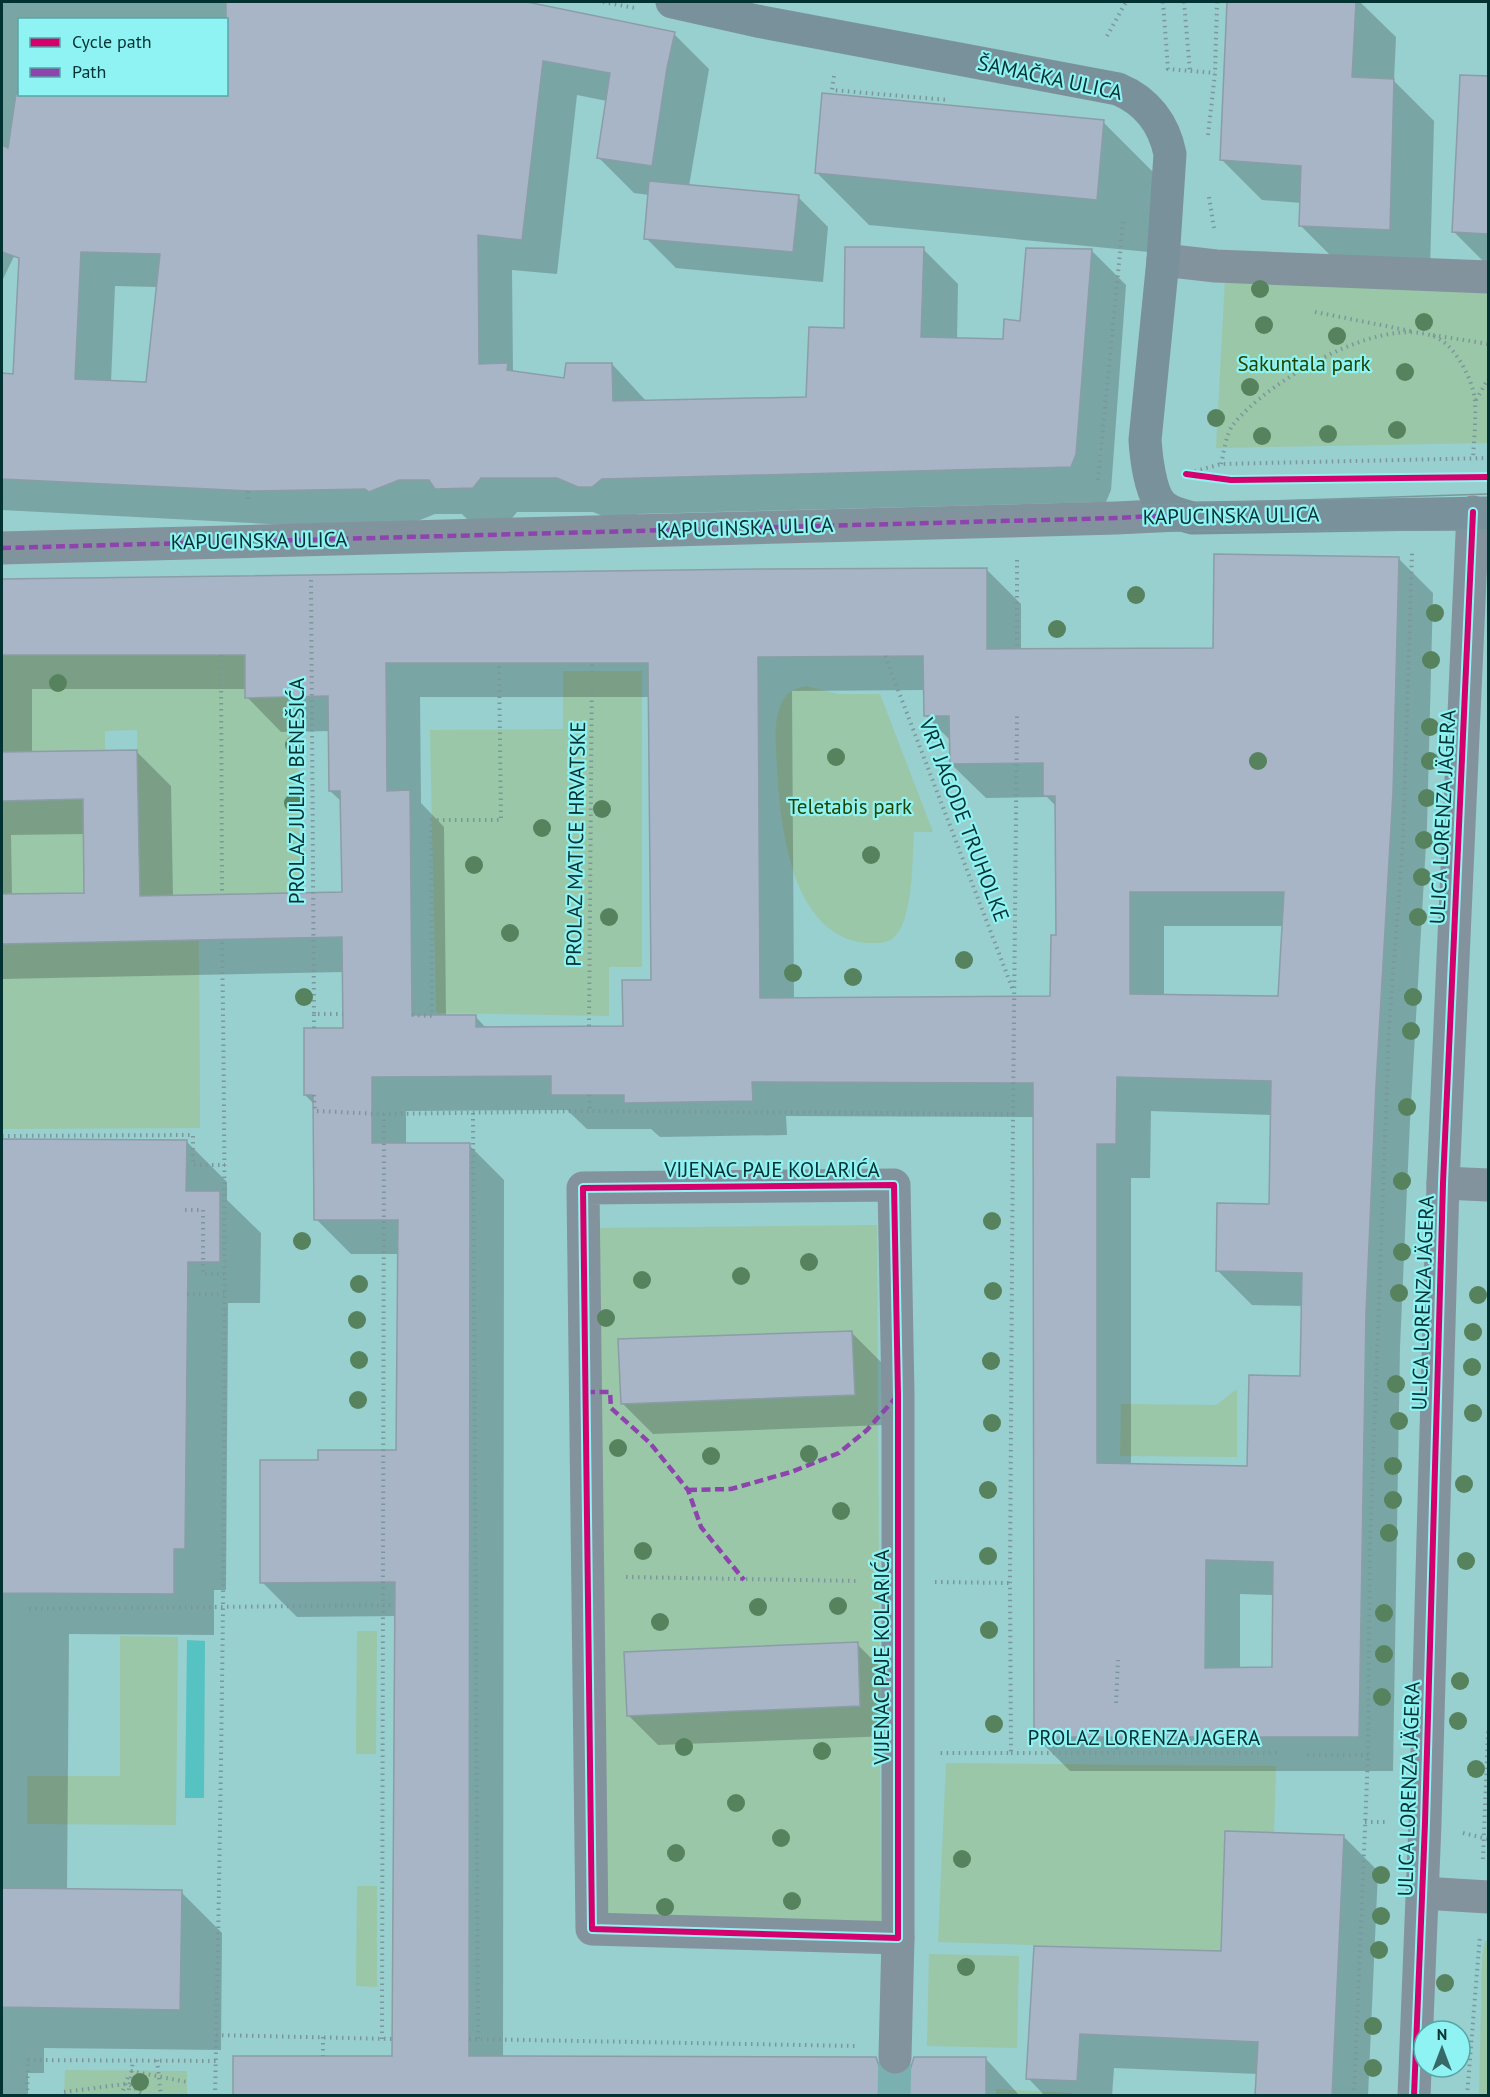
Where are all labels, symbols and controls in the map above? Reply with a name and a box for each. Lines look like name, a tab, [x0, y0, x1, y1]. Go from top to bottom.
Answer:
legend	[18, 18, 228, 96]
text: Cycle path	[72, 30, 152, 53]
street label: ŠAMAČKA ULICA	[975, 49, 1126, 106]
text: Path	[72, 60, 106, 83]
park label: Sakuntala park	[1237, 350, 1371, 377]
street label: KAPUCINSKA ULICA	[1142, 500, 1320, 531]
street label: KAPUCINSKA ULICA	[656, 511, 835, 544]
street label: KAPUCINSKA ULICA	[170, 525, 348, 556]
street label: PROLAZ JULIJA BENEŠIĆA	[283, 677, 310, 904]
street label: ULICA LORENZA JÄGERA	[1423, 708, 1462, 925]
street label: VRT JAGODE TRUHOLKE	[913, 713, 1016, 925]
street label: PROLAZ MATICE HRVATSKE	[560, 721, 591, 967]
park label: Teletabis park	[788, 793, 912, 820]
street label: VIJENAC PAJE KOLARIĆA	[663, 1156, 880, 1183]
street label: ULICA LORENZA JÄGERA	[1405, 1194, 1440, 1411]
street label: VIJENAC PAJE KOLARIĆA	[868, 1549, 895, 1766]
street label: ULICA LORENZA JÄGERA	[1391, 1680, 1426, 1897]
street label: PROLAZ LORENZA JAGERA	[1028, 1724, 1261, 1751]
north arrow	[1412, 2019, 1472, 2079]
text: N	[1437, 2024, 1447, 2044]

